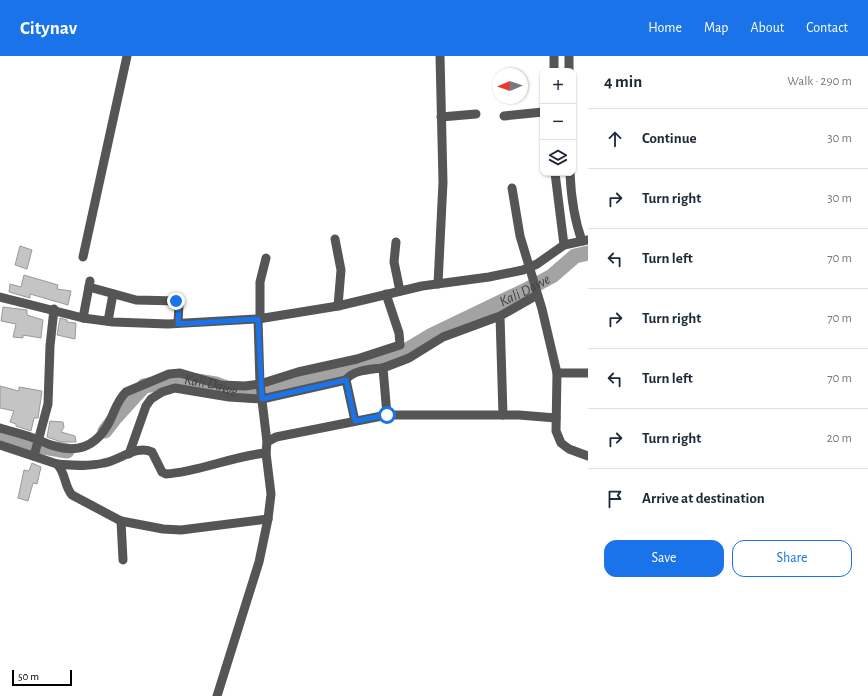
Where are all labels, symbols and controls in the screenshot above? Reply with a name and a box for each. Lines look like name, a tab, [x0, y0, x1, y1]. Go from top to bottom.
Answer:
text: Citynav	[20, 19, 77, 38]
text: Home	[648, 21, 682, 35]
text: Map	[704, 21, 728, 35]
text: About	[750, 21, 784, 35]
text: Contact	[806, 21, 848, 35]
north arrow	[492, 68, 528, 104]
map controls	[540, 68, 576, 176]
button: +	[540, 68, 576, 104]
text: 4 min	[604, 73, 642, 90]
text: Walk · 290 m	[787, 75, 852, 88]
button: −	[540, 104, 576, 140]
icon: ahead	[604, 128, 626, 150]
text: Continue	[642, 131, 697, 146]
text: 30 m	[827, 132, 852, 145]
button: layers	[540, 140, 576, 176]
icon: right	[604, 188, 626, 210]
text: Turn right	[642, 191, 701, 206]
text: 30 m	[827, 192, 852, 205]
icon: left	[604, 248, 626, 270]
text: Turn left	[642, 251, 693, 266]
text: 70 m	[827, 252, 852, 265]
water label: Kali Dawe	[497, 271, 553, 309]
route end	[167, 292, 185, 310]
icon: right	[604, 308, 626, 330]
text: Turn right	[642, 311, 701, 326]
text: 70 m	[827, 312, 852, 325]
icon: left	[604, 368, 626, 390]
text: Turn left	[642, 371, 693, 386]
water label: Kali Dawe	[183, 372, 240, 399]
text: 70 m	[827, 372, 852, 385]
route start	[378, 406, 396, 424]
icon: right	[604, 428, 626, 450]
text: Turn right	[642, 431, 701, 446]
text: 20 m	[827, 432, 852, 445]
icon: arrive	[604, 488, 626, 510]
text: Arrive at destination	[642, 491, 765, 506]
button: Save	[604, 540, 724, 577]
button: Share	[732, 540, 852, 577]
scale bar	[12, 668, 72, 687]
text: 50 m	[18, 671, 39, 682]

